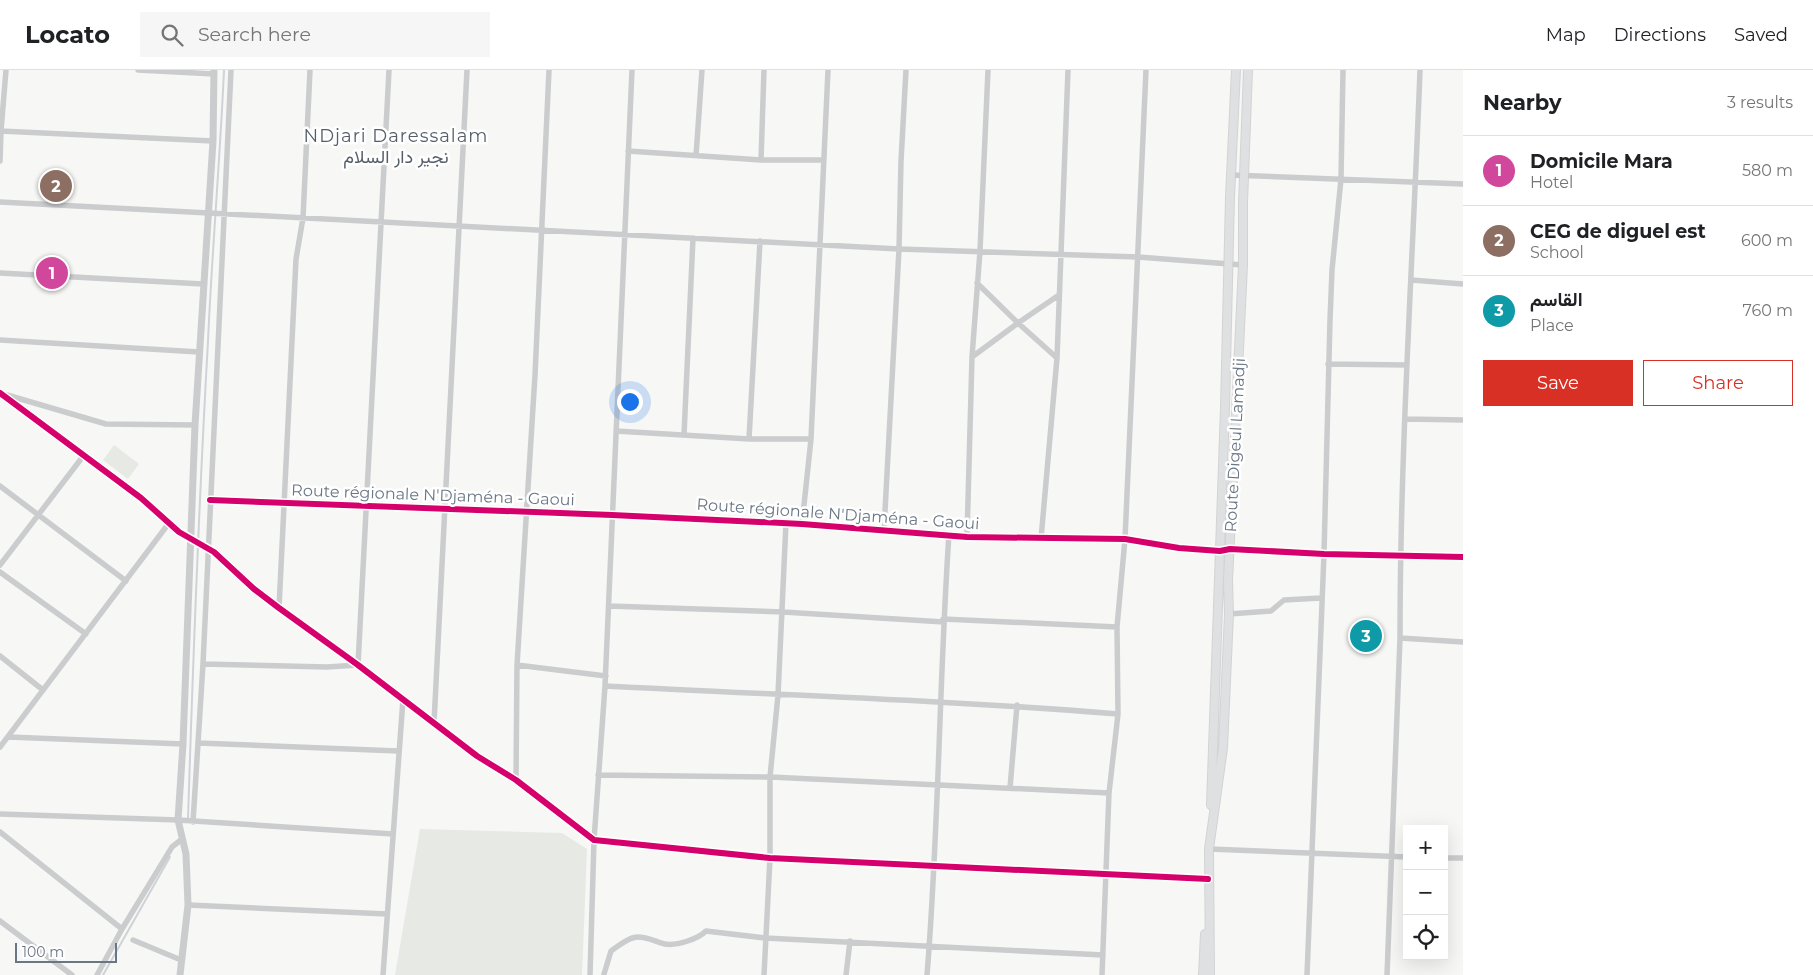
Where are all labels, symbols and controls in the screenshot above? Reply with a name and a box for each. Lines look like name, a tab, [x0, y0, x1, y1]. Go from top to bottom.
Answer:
search box	[140, 12, 490, 57]
text: Locato	[25, 20, 110, 49]
icon: search	[158, 21, 186, 49]
text: Search here	[198, 23, 311, 46]
text: Map	[1546, 24, 1586, 46]
text: Directions	[1614, 24, 1706, 46]
text: Saved	[1734, 24, 1788, 46]
text: Nearby	[1483, 90, 1562, 115]
text: 3 results	[1727, 93, 1793, 112]
district label: NDjari Daressalam نجير دار السلام	[304, 125, 488, 169]
text: Domicile Mara	[1530, 150, 1673, 173]
text: 1	[1496, 161, 1502, 180]
text: 580 m	[1742, 161, 1793, 180]
pin: 2	[40, 167, 72, 205]
text: Hotel	[1530, 173, 1573, 192]
text: CEG de diguel est	[1530, 220, 1706, 243]
text: 2	[1494, 231, 1504, 250]
text: 600 m	[1741, 231, 1793, 250]
text: School	[1530, 243, 1584, 262]
pin: 1	[36, 254, 68, 292]
text: القاسم	[1530, 288, 1583, 311]
text: 3	[1494, 301, 1504, 320]
text: 760 m	[1742, 301, 1793, 320]
text: Place	[1530, 316, 1574, 335]
street label: Route Digeul Lamadji	[1221, 357, 1249, 533]
button: Save	[1483, 360, 1633, 406]
button: Share	[1643, 360, 1793, 406]
your location	[617, 389, 643, 415]
street label: Route régionale N'Djaména - Gaoui	[291, 481, 575, 509]
street label: Route régionale N'Djaména - Gaoui	[696, 495, 980, 533]
pin: 3	[1350, 617, 1382, 655]
map controls	[1403, 825, 1448, 960]
button: +	[1403, 825, 1448, 870]
button: −	[1403, 870, 1448, 915]
button: locate	[1403, 915, 1448, 960]
scale bar	[15, 940, 118, 963]
text: 100 m	[22, 943, 64, 961]

